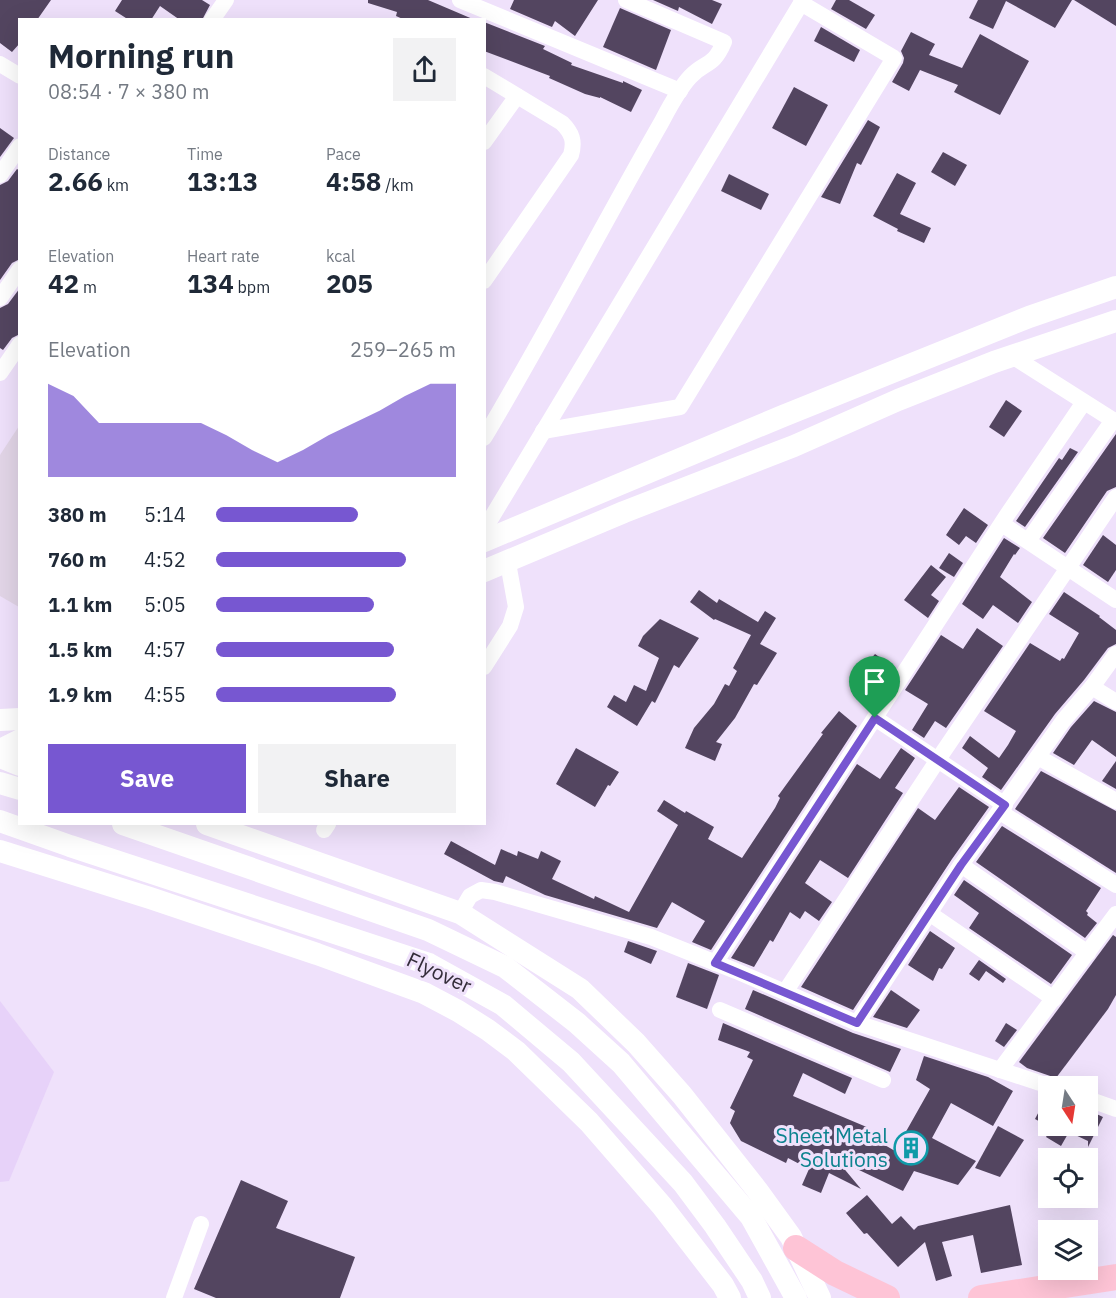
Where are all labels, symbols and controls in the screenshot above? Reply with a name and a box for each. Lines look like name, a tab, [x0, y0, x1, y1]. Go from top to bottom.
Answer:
text: Morning run	[48, 34, 234, 77]
button: share	[393, 38, 456, 101]
text: 08:54 · 7 × 380 m	[48, 78, 209, 105]
text: Distance	[48, 144, 110, 164]
text: Time	[187, 144, 223, 164]
text: Pace	[326, 144, 361, 164]
text: 2.66	[48, 164, 103, 198]
text: 13:13	[187, 164, 258, 198]
text: 4:58	[326, 164, 381, 198]
text: km	[103, 175, 129, 195]
text: /km	[381, 175, 414, 195]
text: Elevation	[48, 246, 114, 266]
text: Heart rate	[187, 246, 260, 266]
text: kcal	[326, 246, 355, 266]
text: 42	[48, 266, 79, 300]
text: 134	[187, 266, 234, 300]
text: 205	[326, 266, 373, 300]
text: m	[79, 277, 97, 297]
text: bpm	[234, 277, 270, 297]
text: Elevation	[48, 336, 131, 363]
text: 259–265 m	[350, 336, 456, 363]
text: 380 m	[48, 501, 107, 528]
text: 5:14	[144, 501, 186, 528]
text: 760 m	[48, 546, 107, 573]
text: 4:52	[144, 546, 186, 573]
text: 1.1 km	[48, 591, 112, 618]
text: 5:05	[144, 591, 186, 618]
text: 1.5 km	[48, 636, 112, 663]
text: 4:57	[144, 636, 186, 663]
pin	[849, 656, 900, 718]
icon: arrive	[858, 665, 891, 698]
text: 1.9 km	[48, 681, 112, 708]
text: 4:55	[144, 681, 186, 708]
button: Save	[48, 744, 246, 813]
button: Share	[258, 744, 456, 813]
street label: Flyover	[402, 945, 477, 999]
north arrow	[1038, 1076, 1098, 1136]
map controls	[1038, 1076, 1098, 1280]
place label: Sheet Metal Solutions	[776, 1121, 888, 1173]
building icon: Sheet Metal Solutions	[893, 1130, 929, 1166]
button: locate	[1038, 1148, 1098, 1208]
button: layers	[1038, 1220, 1098, 1280]

